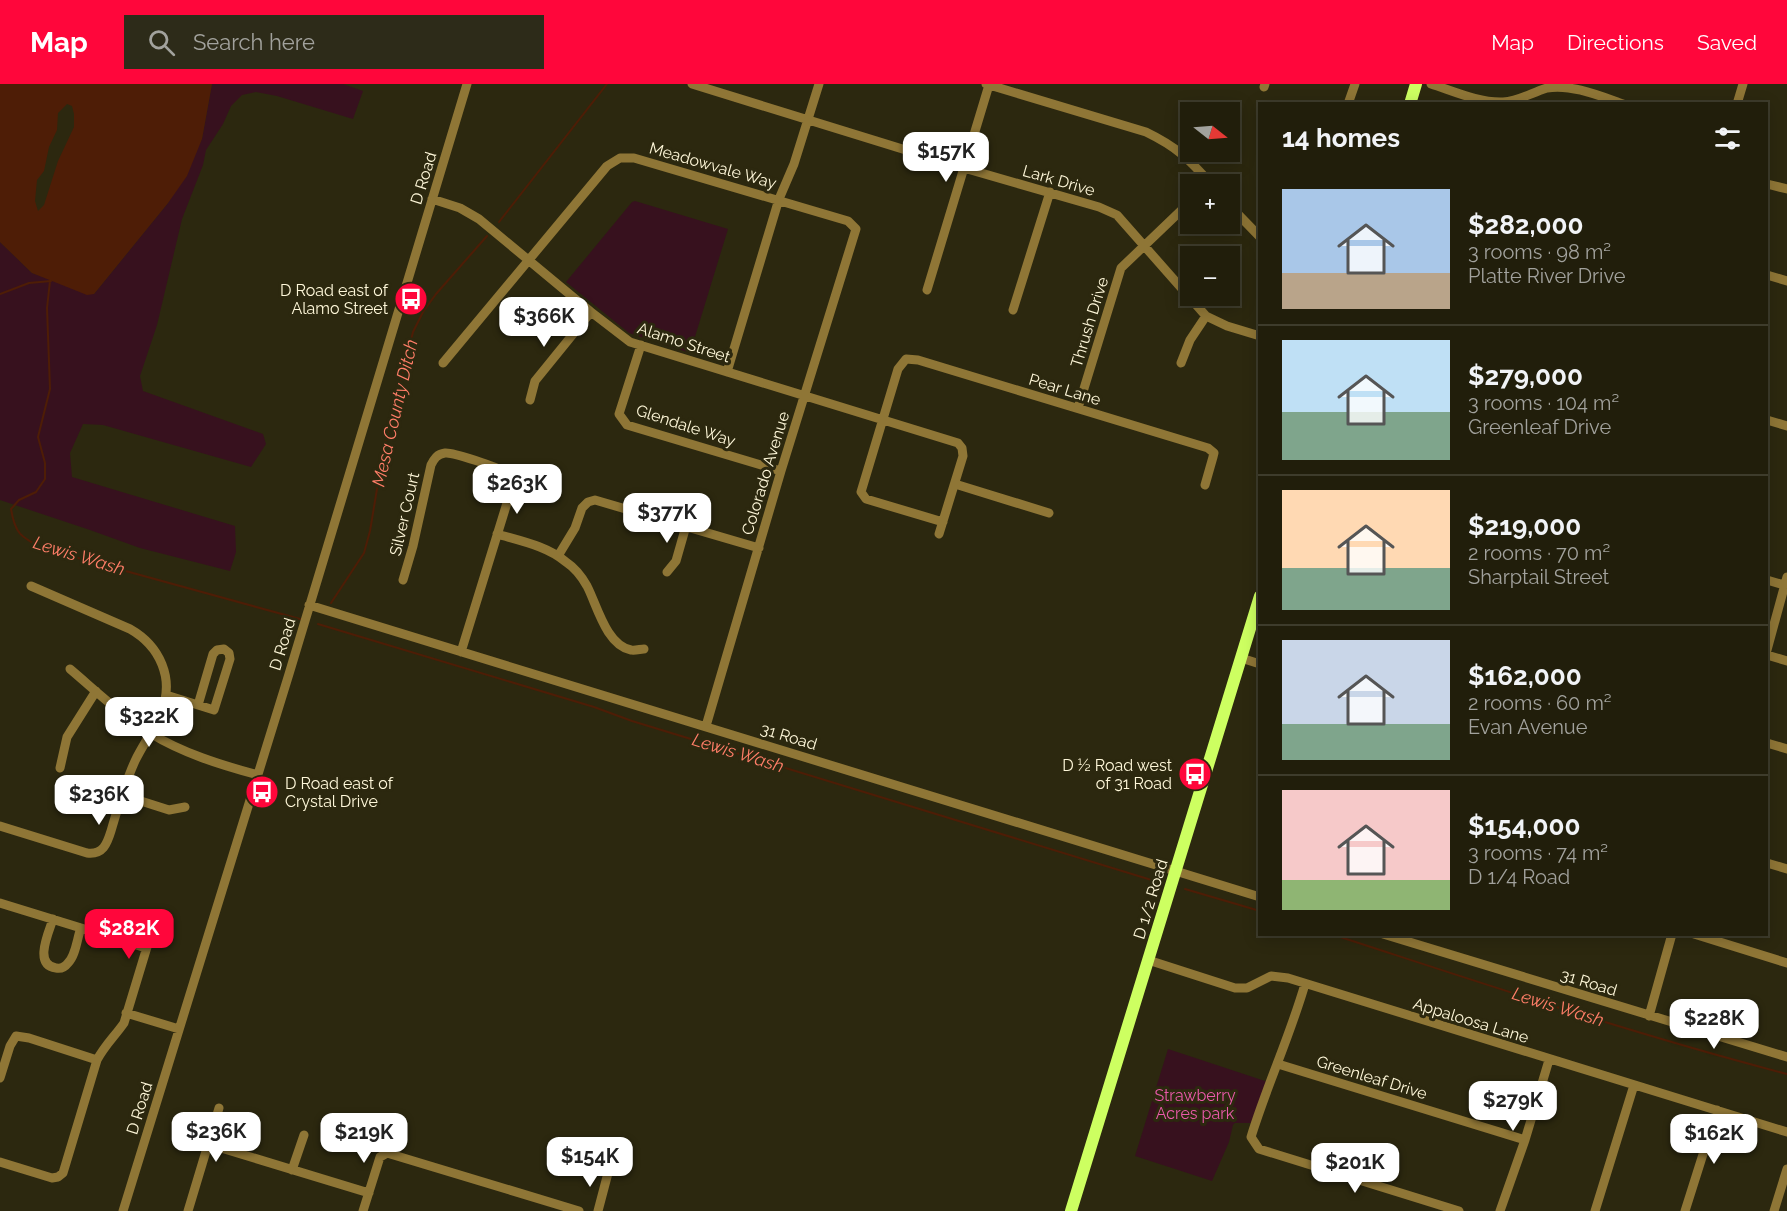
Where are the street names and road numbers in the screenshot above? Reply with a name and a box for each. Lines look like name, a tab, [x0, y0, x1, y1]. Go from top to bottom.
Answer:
street label: Meadowvale Way	[647, 138, 779, 193]
street label: D Road	[407, 150, 440, 207]
street label: Lark Drive	[1020, 161, 1097, 200]
street label: Thrush Drive	[1067, 275, 1112, 370]
street label: Alamo Street	[635, 319, 733, 367]
street label: Pear Lane	[1027, 370, 1103, 409]
street label: Glendale Way	[634, 400, 738, 451]
street label: Colorado Avenue	[738, 409, 793, 537]
street label: Silver Court	[386, 470, 423, 558]
street label: D Road	[266, 616, 299, 673]
street label: 31 Road	[758, 719, 819, 754]
street label: D 1/2 Road	[1129, 857, 1172, 941]
street label: 31 Road	[1558, 965, 1619, 1000]
street label: Appaloosa Lane	[1411, 994, 1531, 1047]
street label: Greenleaf Drive	[1314, 1052, 1429, 1103]
street label: D Road	[123, 1080, 156, 1137]

